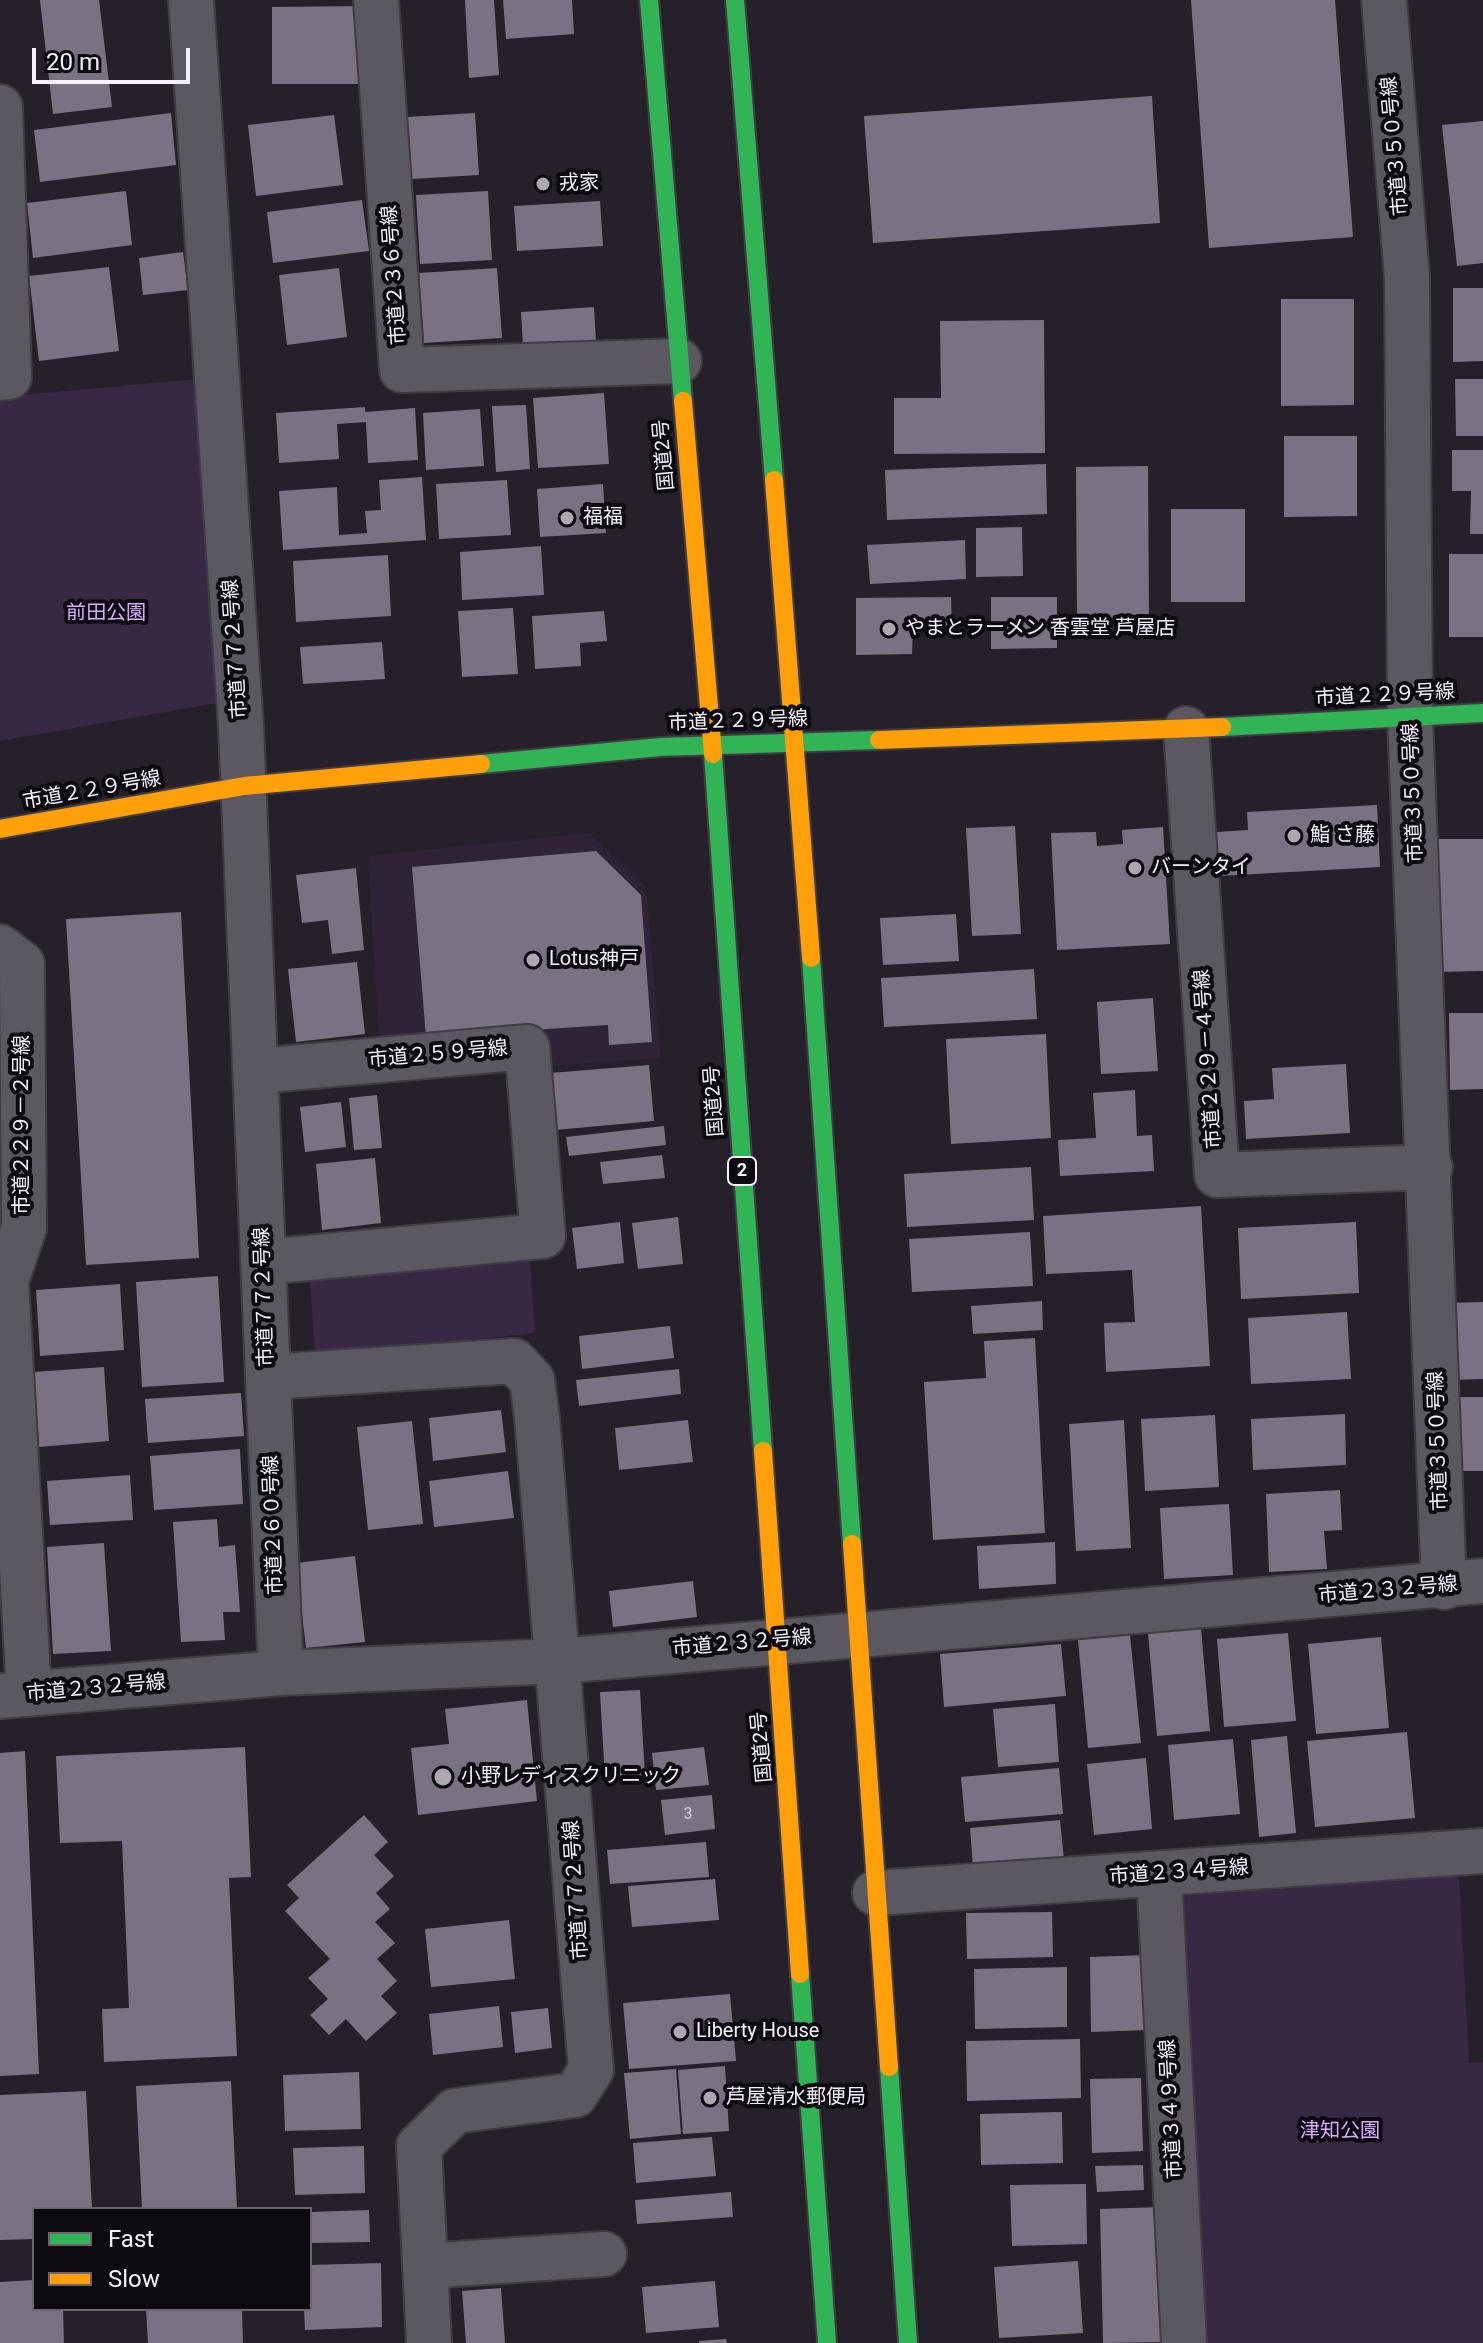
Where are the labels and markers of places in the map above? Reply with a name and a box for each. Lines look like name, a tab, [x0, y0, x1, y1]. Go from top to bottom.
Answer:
place label: 戎家	[559, 172, 599, 196]
marker: 戎家	[534, 175, 552, 193]
place label: 福福	[583, 506, 623, 530]
marker: 福福	[558, 509, 576, 527]
place label: やまとラーメン 香雲堂 芦屋店	[905, 617, 1175, 641]
marker: やまとラーメン 香雲堂 芦屋店	[880, 620, 898, 638]
place label: 鮨 さ藤	[1310, 824, 1375, 848]
marker: 鮨 さ藤	[1285, 827, 1303, 845]
place label: バーンタイ	[1151, 856, 1251, 880]
marker: バーンタイ	[1126, 859, 1144, 877]
place label: Lotus神戸	[549, 948, 639, 972]
marker: Lotus神戸	[524, 951, 542, 969]
place label: 小野レディスクリニック	[461, 1765, 681, 1789]
marker: 小野レディスクリニック	[432, 1766, 454, 1788]
place label: Liberty House	[696, 2020, 819, 2044]
marker: Liberty House	[671, 2023, 689, 2041]
place label: 芦屋清水郵便局	[726, 2086, 866, 2110]
marker: 芦屋清水郵便局	[701, 2089, 719, 2107]

